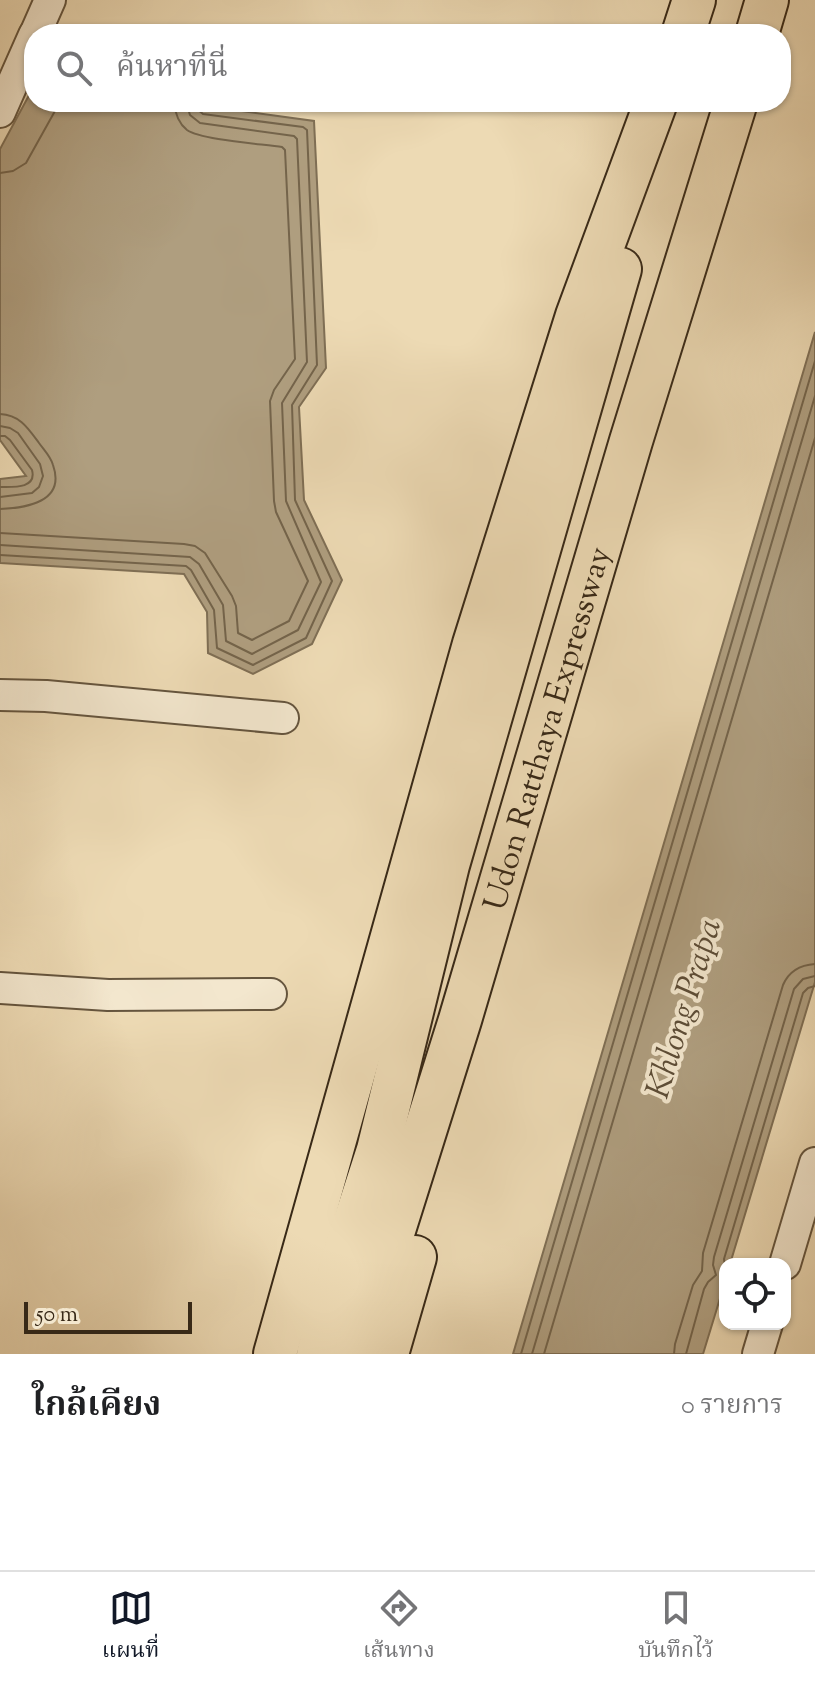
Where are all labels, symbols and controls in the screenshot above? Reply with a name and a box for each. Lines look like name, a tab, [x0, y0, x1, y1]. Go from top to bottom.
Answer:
search box	[24, 24, 791, 112]
icon: search	[52, 46, 96, 90]
text: ค้นหาที่นี่	[116, 47, 228, 90]
street label: Udon Ratthaya Expressway	[473, 542, 624, 917]
water label: Khlong Prapa	[635, 913, 736, 1105]
map controls	[719, 1258, 791, 1330]
button: locate	[719, 1258, 791, 1330]
scale bar	[24, 1298, 192, 1334]
text: 50 m	[36, 1300, 78, 1332]
text: ใกล้เคียง	[32, 1382, 161, 1431]
text: 0 รายการ	[681, 1388, 783, 1425]
tab: แผนที่	[102, 1586, 159, 1669]
tab: เส้นทาง	[363, 1586, 435, 1669]
tab: บันทึกไว้	[638, 1586, 713, 1669]

